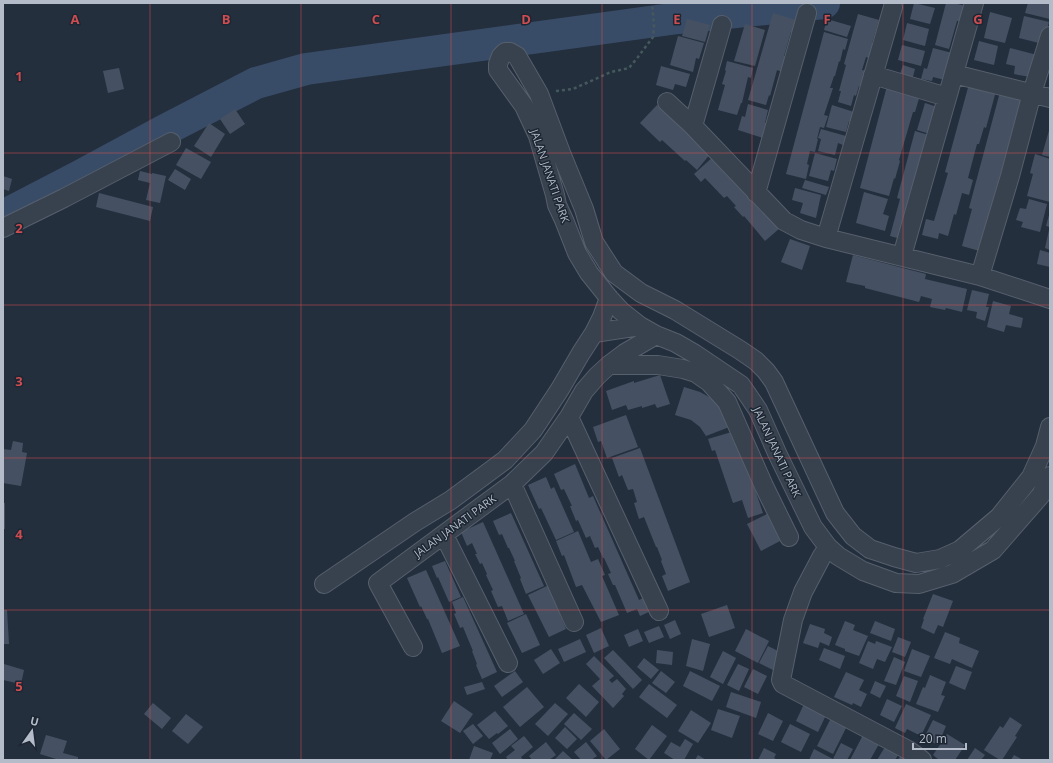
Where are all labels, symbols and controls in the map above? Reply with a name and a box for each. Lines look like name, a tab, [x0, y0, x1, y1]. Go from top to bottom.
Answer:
text: A	[71, 10, 80, 28]
text: B	[222, 10, 231, 28]
text: C	[372, 10, 380, 28]
text: D	[521, 10, 531, 28]
text: E	[673, 10, 681, 28]
text: F	[823, 10, 831, 28]
text: G	[973, 10, 983, 28]
text: 1	[15, 67, 23, 85]
street label: JALAN JANATI PARK	[527, 126, 574, 225]
text: 2	[15, 219, 23, 237]
text: 3	[15, 372, 23, 390]
street label: JALAN JANATI PARK	[750, 403, 805, 500]
street label: JALAN JANATI PARK	[410, 491, 499, 561]
text: 4	[15, 525, 23, 543]
text: 5	[15, 677, 23, 695]
north arrow	[12, 711, 52, 751]
text: U	[29, 713, 40, 729]
scale bar	[913, 725, 966, 751]
text: 20 m	[919, 730, 947, 747]

